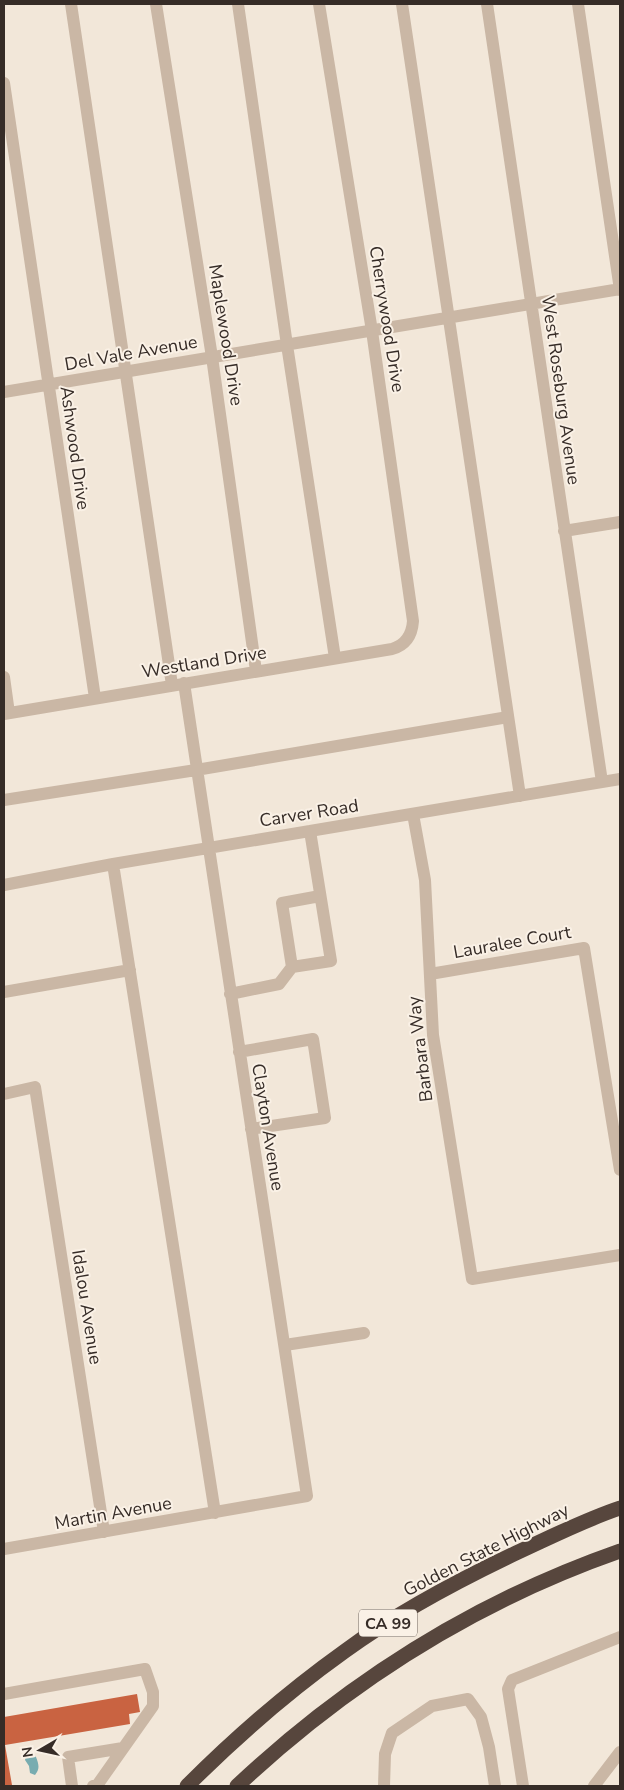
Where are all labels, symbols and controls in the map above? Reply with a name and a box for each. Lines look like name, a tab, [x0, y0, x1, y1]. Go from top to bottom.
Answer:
street label: Cherrywood Drive	[364, 244, 410, 394]
street label: Maplewood Drive	[203, 263, 249, 407]
street label: West Roseburg Avenue	[536, 294, 586, 486]
street label: Del Vale Avenue	[63, 330, 199, 376]
street label: Ashwood Drive	[54, 385, 96, 511]
street label: Westland Drive	[140, 640, 268, 684]
street label: Carver Road	[258, 793, 360, 833]
street label: Lauralee Court	[451, 920, 573, 964]
street label: Barbara Way	[402, 994, 438, 1103]
street label: Clayton Avenue	[246, 1062, 290, 1192]
street label: Idalou Avenue	[66, 1248, 108, 1366]
street label: Martin Avenue	[53, 1491, 173, 1535]
street label: Golden State Highway	[399, 1497, 574, 1602]
road number: CA 99	[359, 1610, 417, 1636]
north arrow	[15, 1725, 65, 1775]
text: N	[17, 1745, 38, 1759]

